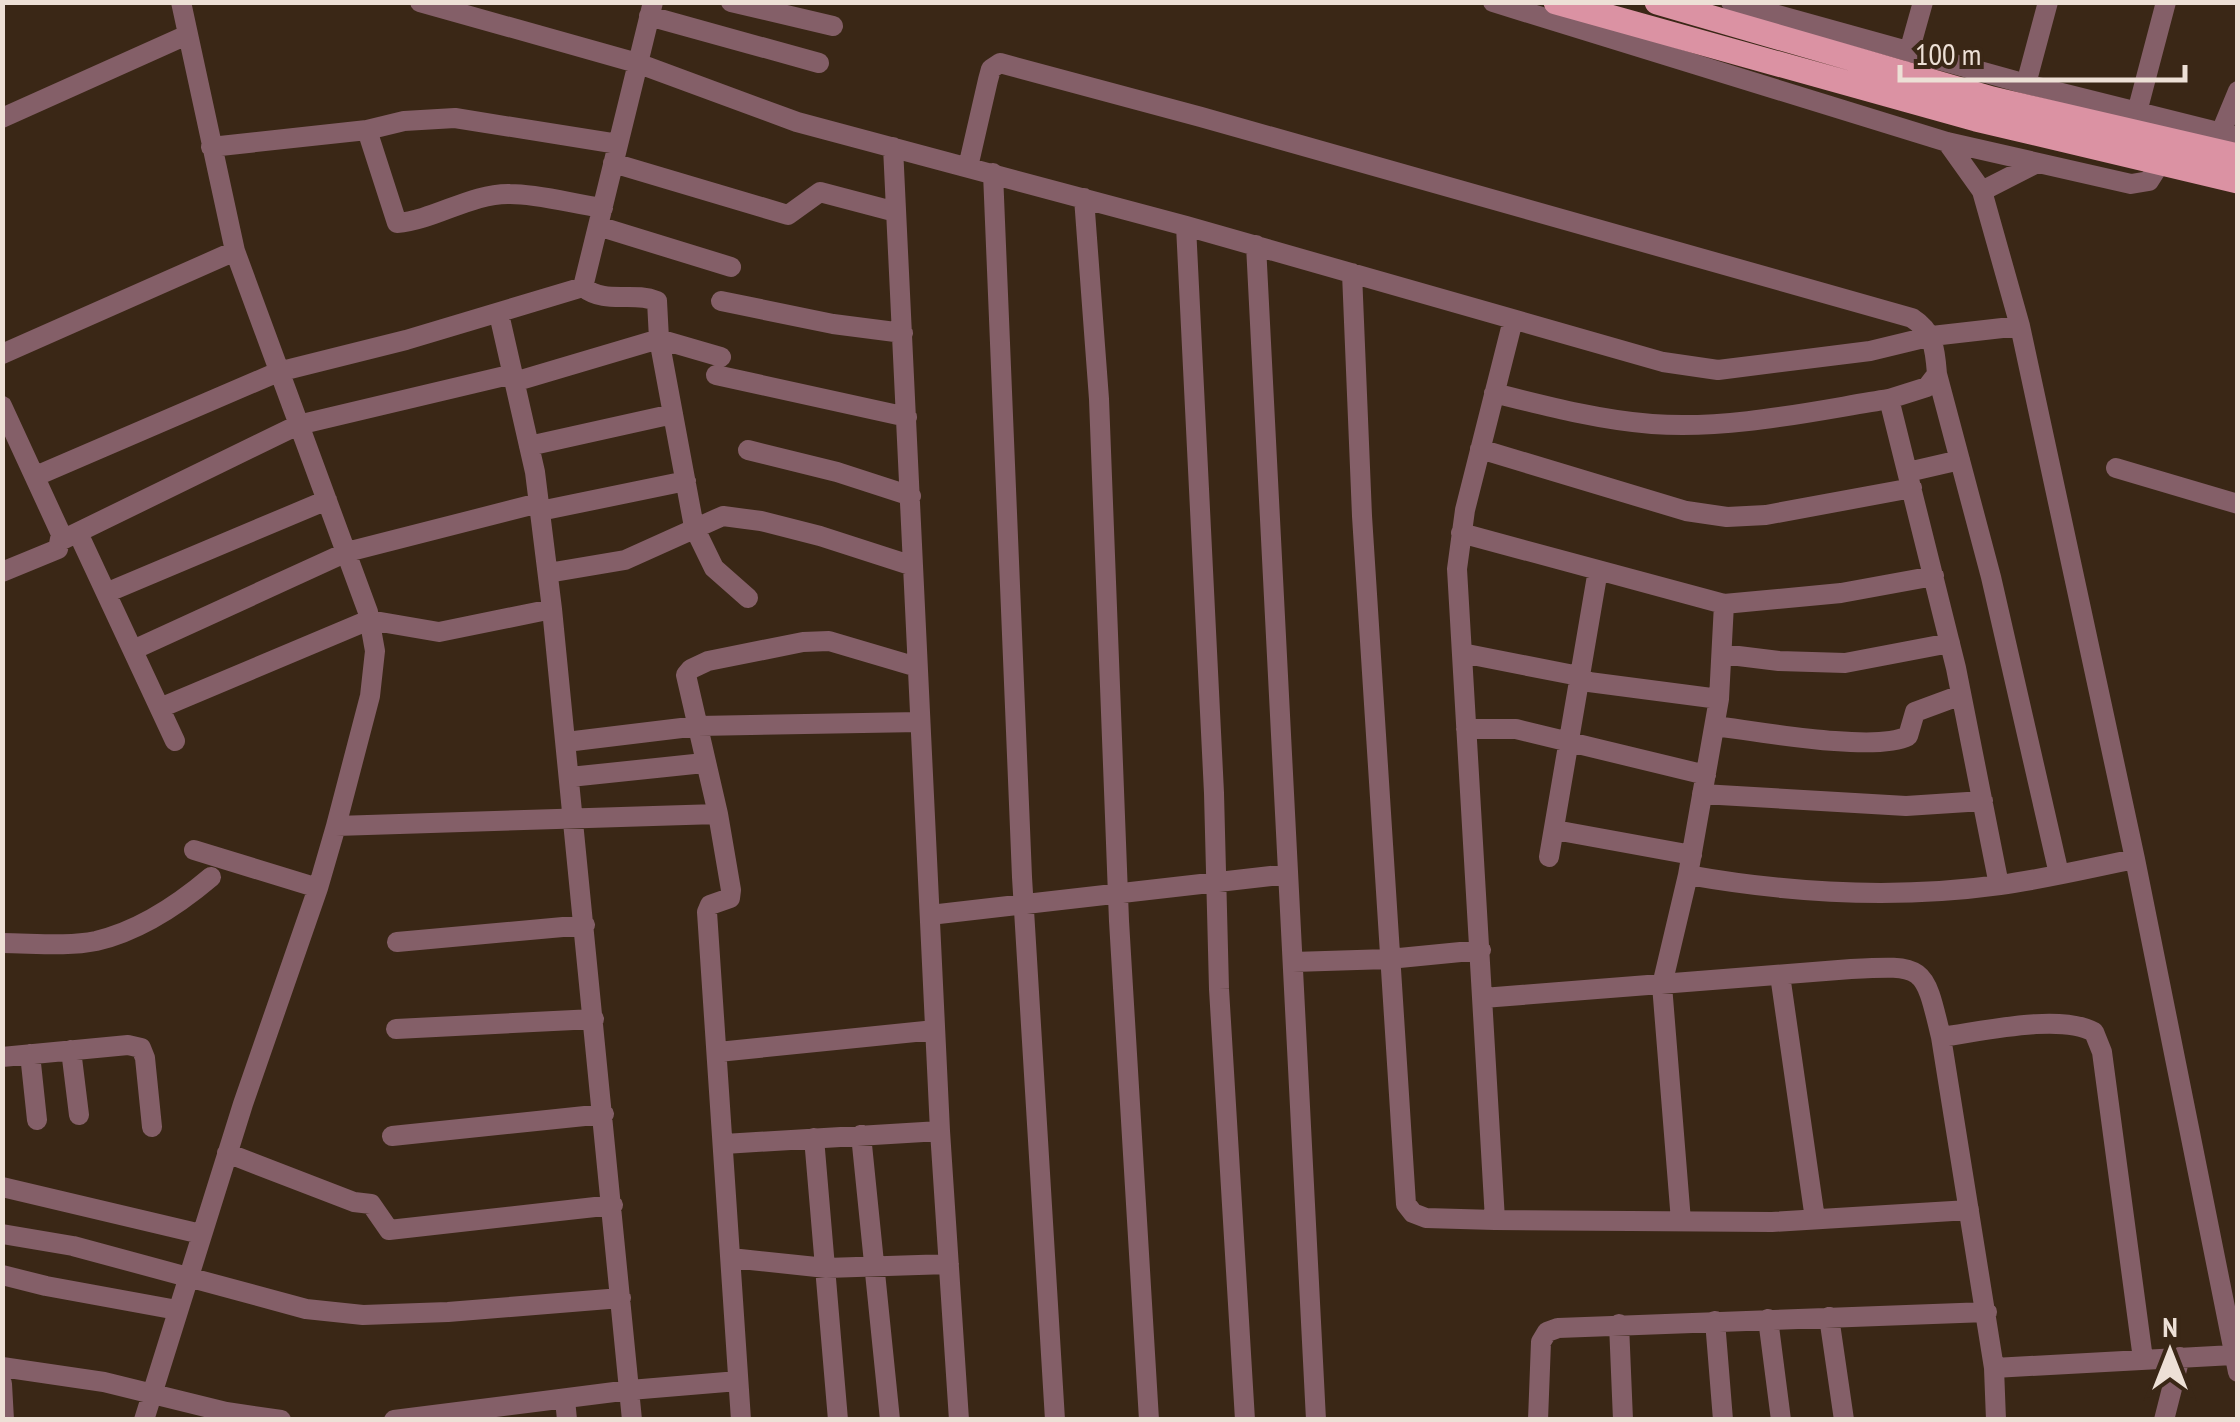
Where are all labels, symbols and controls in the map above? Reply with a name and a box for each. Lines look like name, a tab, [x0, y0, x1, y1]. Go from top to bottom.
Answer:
scale bar	[1900, 20, 2185, 82]
text: 100 m	[1915, 34, 1981, 73]
north arrow	[2120, 1302, 2220, 1402]
text: N	[2162, 1308, 2178, 1345]

